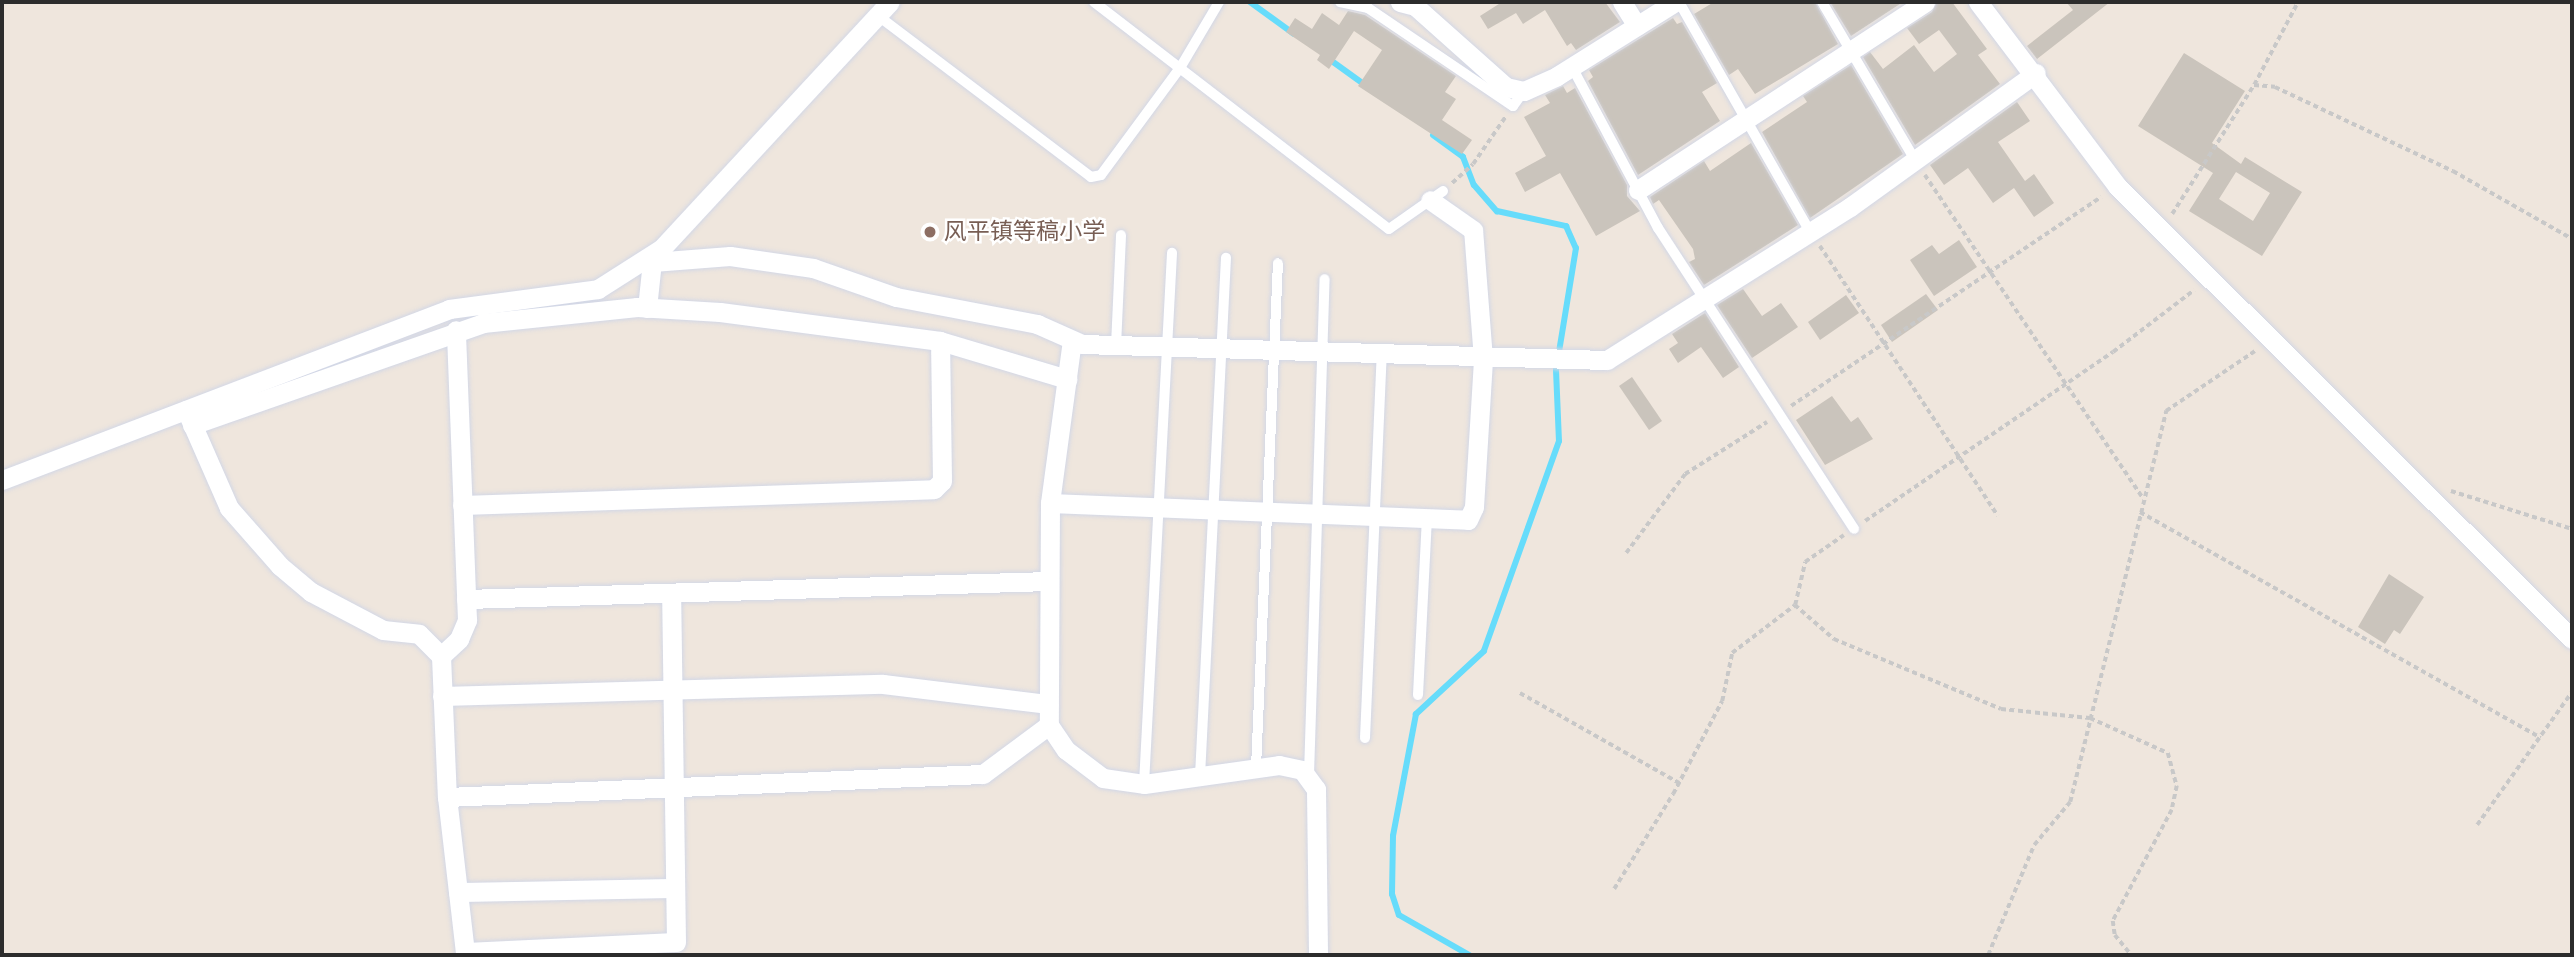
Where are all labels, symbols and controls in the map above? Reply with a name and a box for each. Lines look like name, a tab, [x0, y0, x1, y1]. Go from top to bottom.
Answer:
place label: 风平镇等稿小学	[944, 218, 1105, 246]
marker: 风平镇等稿小学	[922, 224, 938, 240]

